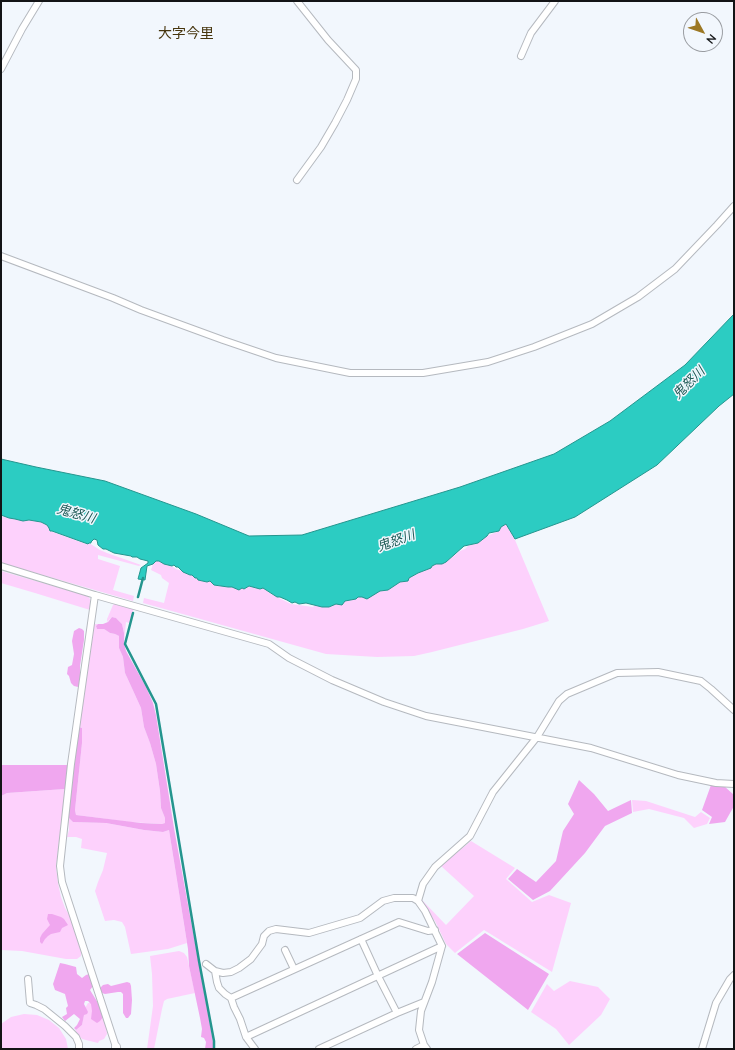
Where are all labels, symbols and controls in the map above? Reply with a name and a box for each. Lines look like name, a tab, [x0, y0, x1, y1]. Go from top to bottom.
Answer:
north arrow	[683, 12, 723, 52]
district label: 大字今里	[158, 26, 214, 42]
text: N	[703, 31, 719, 47]
water label: 鬼怒川	[670, 364, 708, 402]
water label: 鬼怒川	[55, 501, 97, 527]
water label: 鬼怒川	[375, 527, 417, 555]

